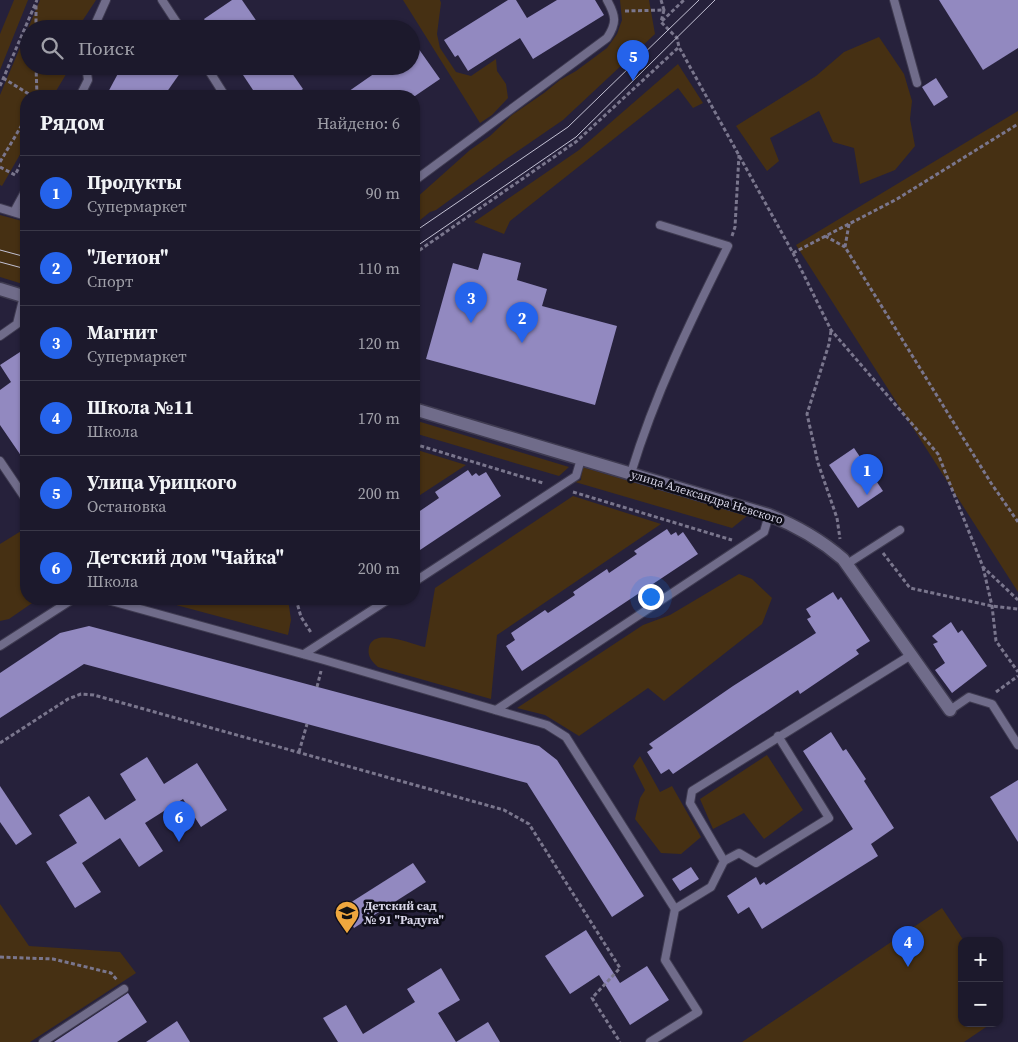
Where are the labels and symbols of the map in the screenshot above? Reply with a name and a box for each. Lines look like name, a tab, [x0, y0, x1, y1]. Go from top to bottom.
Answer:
pin: 5	[617, 40, 649, 81]
pin: 3	[455, 282, 487, 323]
pin: 2	[506, 302, 538, 343]
pin: 1	[851, 454, 883, 495]
street label: улица Александра Невского	[629, 466, 785, 528]
your location	[638, 584, 664, 610]
pin: 6	[163, 801, 195, 842]
place label: Детский сад № 91 "Радуга"	[364, 898, 444, 928]
school or university icon: Детский сад № 91 "Радуга"	[334, 900, 360, 934]
pin: 4	[892, 926, 924, 967]

